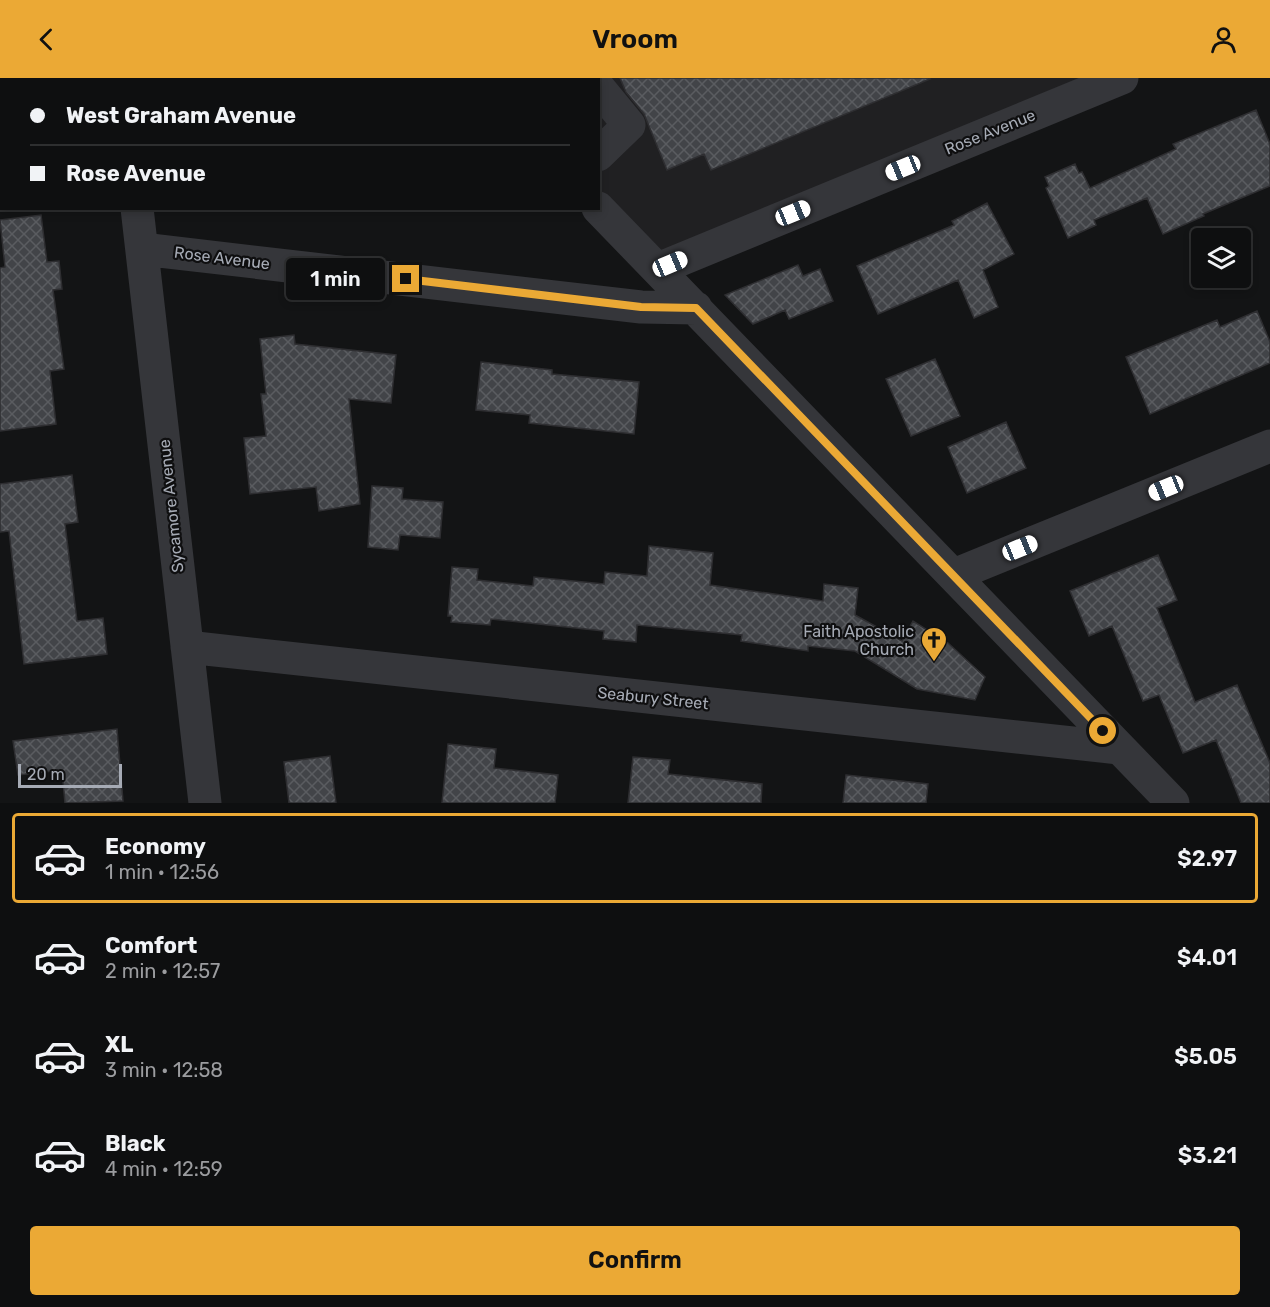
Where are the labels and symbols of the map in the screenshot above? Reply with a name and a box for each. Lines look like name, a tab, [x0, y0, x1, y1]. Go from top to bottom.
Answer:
street label: Rose Avenue	[942, 105, 1038, 159]
car	[883, 153, 923, 183]
car	[773, 198, 813, 228]
street label: Rose Avenue	[173, 243, 271, 273]
car	[650, 249, 690, 279]
callout: 1 min	[286, 258, 385, 300]
route end	[392, 265, 419, 292]
street label: Sycamore Avenue	[155, 438, 187, 574]
car	[1146, 473, 1186, 503]
car	[1000, 533, 1040, 563]
place label: Faith Apostolic Church	[803, 622, 914, 659]
church icon: Faith Apostolic Church	[919, 625, 949, 663]
street label: Seabury Street	[597, 683, 709, 713]
route start	[1089, 717, 1116, 744]
scale bar	[18, 761, 122, 788]

